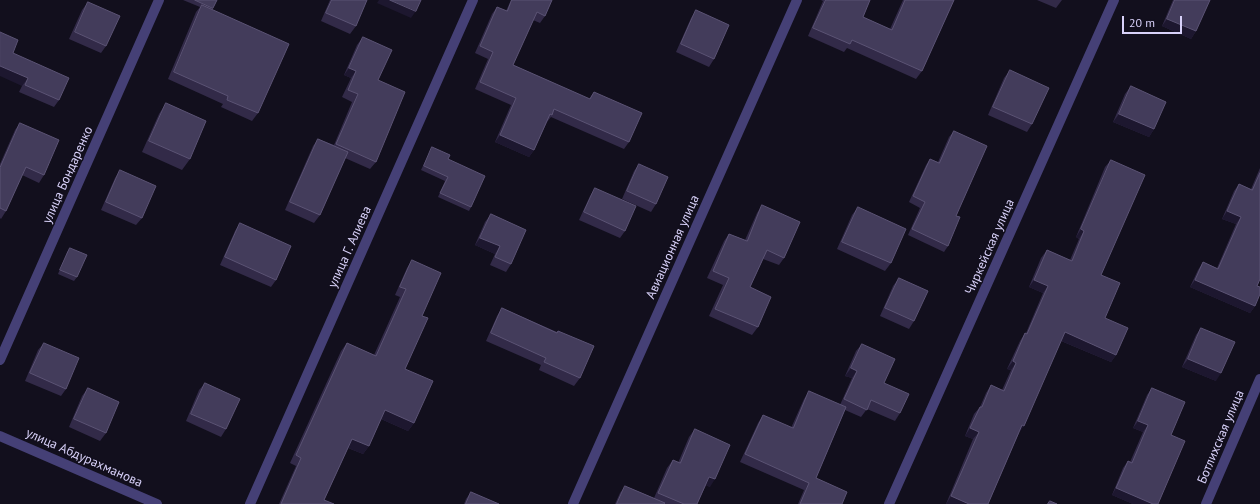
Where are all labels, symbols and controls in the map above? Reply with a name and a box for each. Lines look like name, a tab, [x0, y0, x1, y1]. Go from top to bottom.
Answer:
scale bar	[1124, 8, 1184, 34]
text: 20 m	[1129, 15, 1155, 30]
street label: улица Бондаренко	[40, 124, 96, 226]
street label: Авиационная улица	[643, 193, 703, 301]
street label: Чиркейская улица	[962, 197, 1018, 297]
street label: улица Г. Алиева	[325, 204, 375, 290]
street label: Ботлихская улица	[1194, 388, 1248, 486]
street label: улица Абдурахманова	[23, 425, 145, 491]

